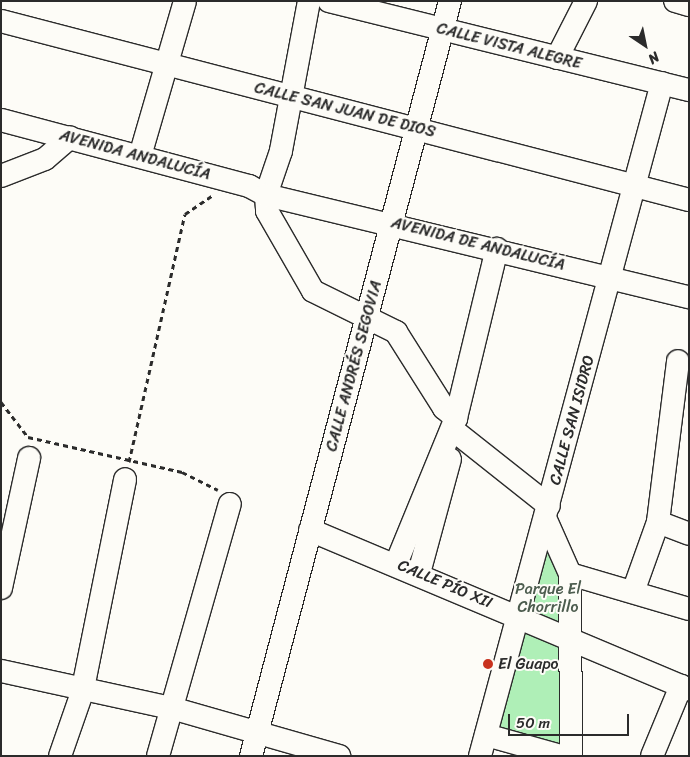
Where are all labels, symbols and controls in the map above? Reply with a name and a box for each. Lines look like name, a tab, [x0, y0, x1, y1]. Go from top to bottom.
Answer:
street label: CALLE VISTA ALEGRE	[434, 19, 584, 73]
north arrow	[620, 20, 670, 70]
text: N	[643, 45, 665, 71]
street label: CALLE SAN JUAN DE DIOS	[252, 78, 438, 142]
street label: AVENIDA ANDALUCÍA	[58, 126, 212, 184]
street label: AVENIDA DE ANDALUCÍA	[389, 213, 567, 275]
street label: CALLE ANDRÉS SEGOVIA	[322, 278, 386, 454]
street label: CALLE SAN ISIDRO	[545, 352, 599, 488]
street label: CALLE PÍO XII	[395, 555, 495, 613]
park label: Parque El Chorrillo	[515, 579, 581, 617]
place label: El Guapo	[498, 654, 559, 674]
marker: El Guapo	[482, 658, 494, 670]
scale bar	[510, 704, 631, 736]
text: 50 m	[516, 710, 550, 736]

